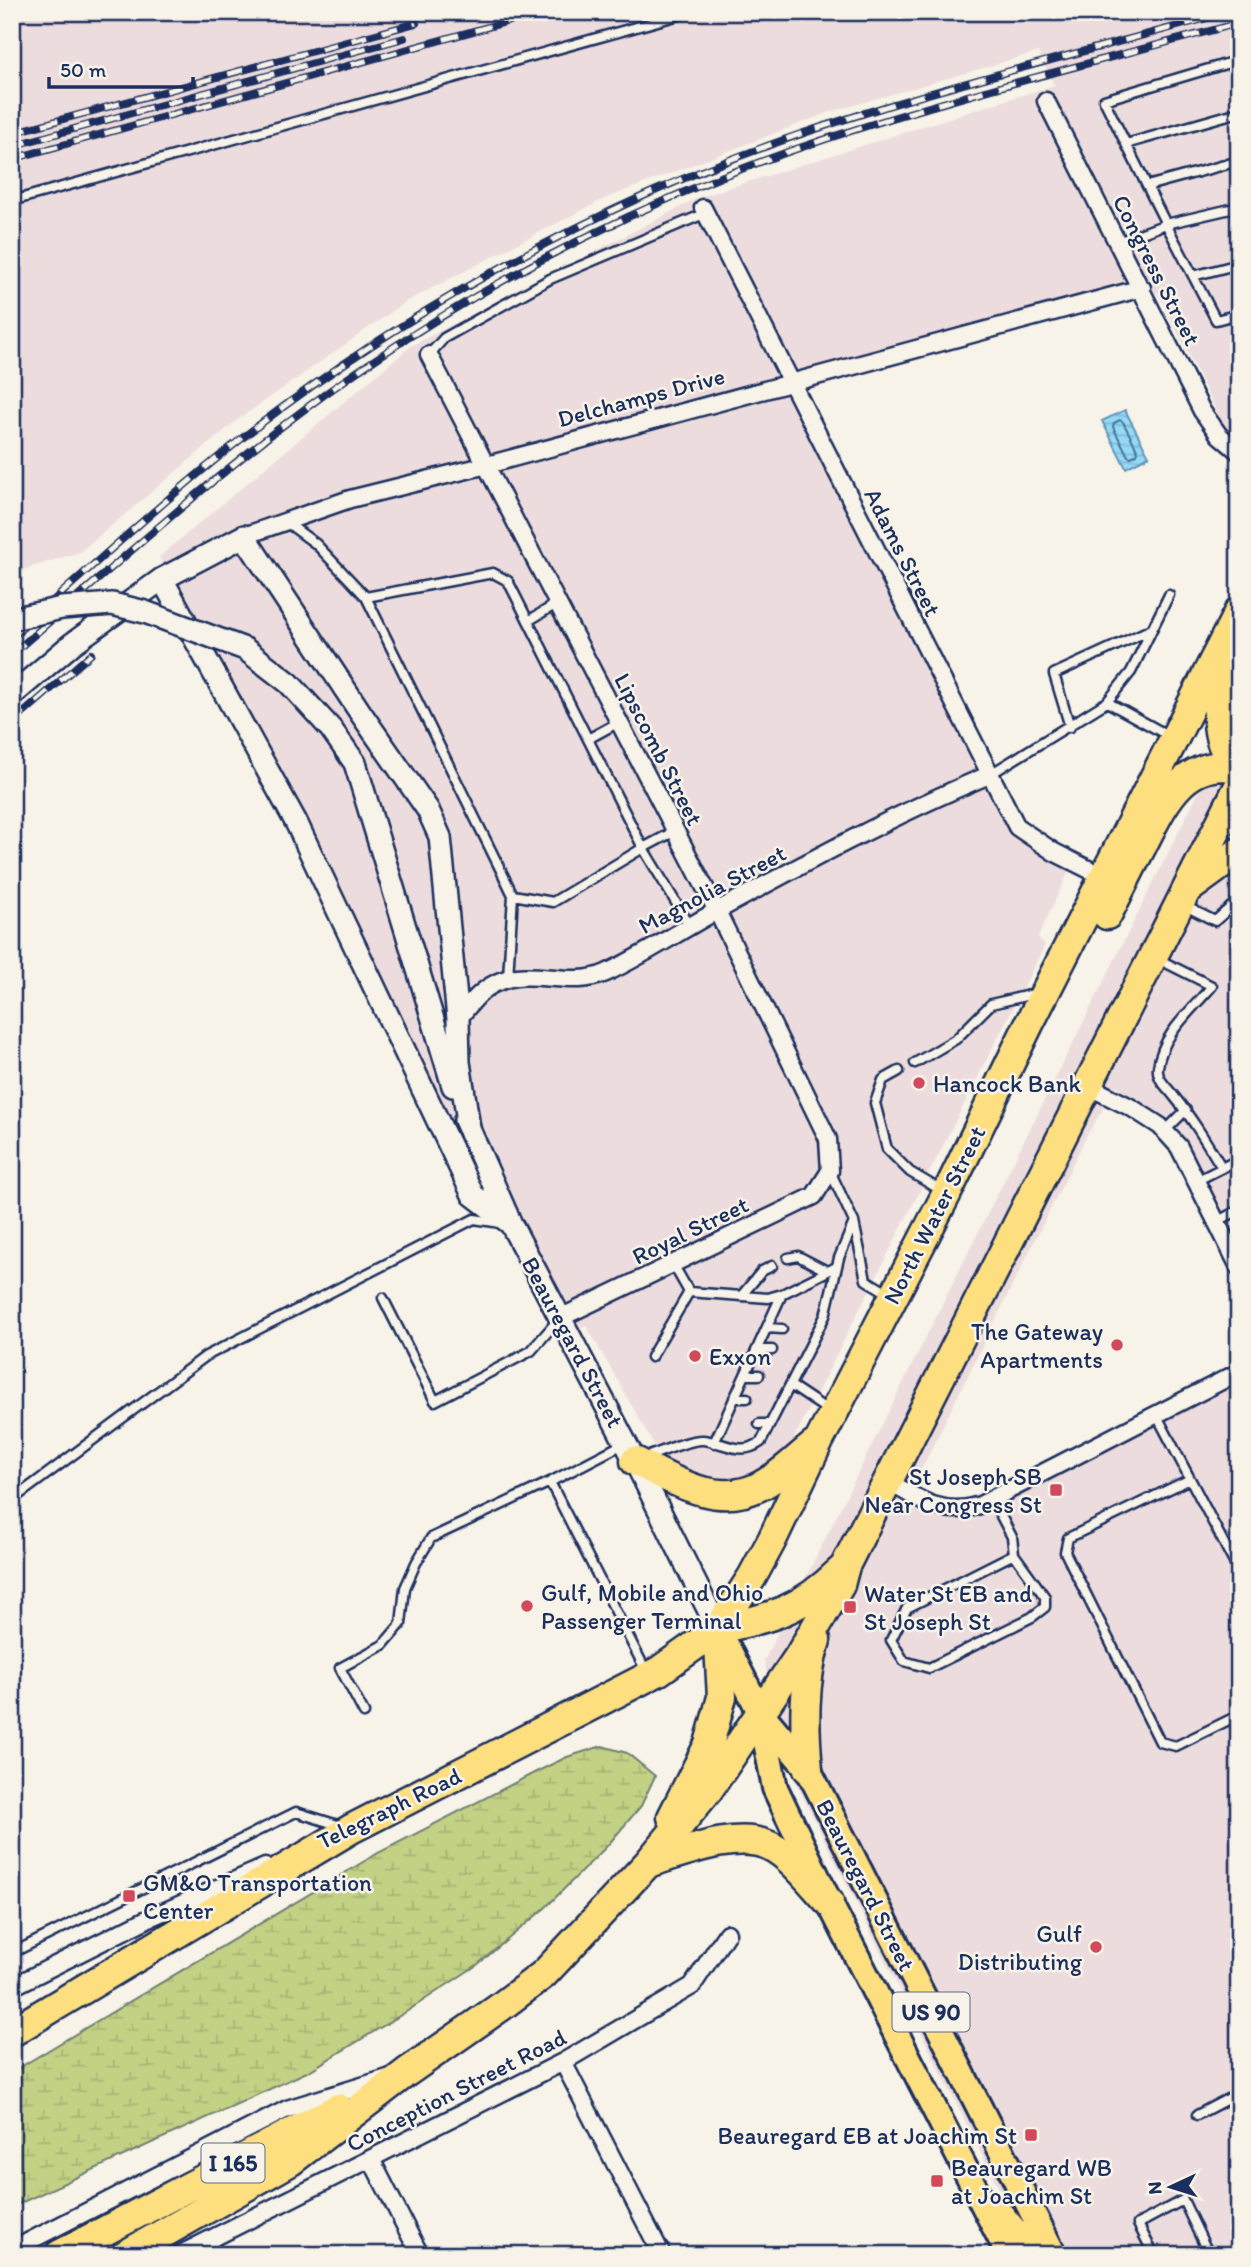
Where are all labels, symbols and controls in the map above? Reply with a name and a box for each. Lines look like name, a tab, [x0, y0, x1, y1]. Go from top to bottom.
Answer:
scale bar	[49, 46, 192, 90]
text: 50 m	[60, 57, 107, 82]
street label: Congress Street	[1107, 190, 1207, 350]
street label: Delchamps Drive	[554, 361, 728, 433]
street label: Adams Street	[858, 483, 948, 621]
street label: Lipscomb Street	[608, 668, 710, 830]
street label: Magnolia Street	[633, 838, 791, 940]
place label: Hancock Bank	[933, 1069, 1082, 1098]
marker: Hancock Bank	[911, 1075, 927, 1091]
street label: North Water Street	[876, 1121, 992, 1309]
street label: Royal Street	[627, 1189, 753, 1271]
street label: Beauregard Street	[516, 1252, 630, 1432]
place label: The Gateway Apartments	[971, 1317, 1103, 1374]
marker: The Gateway Apartments	[1109, 1337, 1125, 1353]
place label: Exxon	[709, 1342, 771, 1371]
marker: Exxon	[687, 1348, 703, 1364]
place label: St Joseph SB Near Congress St	[865, 1462, 1042, 1519]
marker: St Joseph SB Near Congress St	[1048, 1482, 1064, 1498]
place label: Gulf, Mobile and Ohio Passenger Terminal	[541, 1578, 763, 1635]
place label: Water St EB and St Joseph St	[864, 1579, 1032, 1636]
marker: Gulf, Mobile and Ohio Passenger Terminal	[519, 1598, 535, 1614]
marker: Water St EB and St Joseph St	[842, 1599, 858, 1615]
street label: Telegraph Road	[312, 1761, 466, 1855]
street label: Beauregard Street	[810, 1794, 922, 1976]
place label: GM&O Transportation Center	[143, 1868, 372, 1925]
marker: GM&O Transportation Center	[121, 1888, 137, 1904]
place label: Gulf Distributing	[958, 1919, 1083, 1976]
marker: Gulf Distributing	[1088, 1939, 1104, 1955]
road number: US 90	[892, 1993, 970, 2032]
street label: Conception Street Road	[341, 2022, 571, 2158]
place label: Beauregard EB at Joachim St	[717, 2121, 1017, 2150]
marker: Beauregard EB at Joachim St	[1023, 2127, 1039, 2143]
road number: I 165	[202, 2144, 264, 2182]
north arrow	[1136, 2152, 1206, 2222]
place label: Beauregard WB at Joachim St	[951, 2153, 1112, 2210]
marker: Beauregard WB at Joachim St	[929, 2173, 945, 2189]
text: N	[1143, 2181, 1166, 2195]

